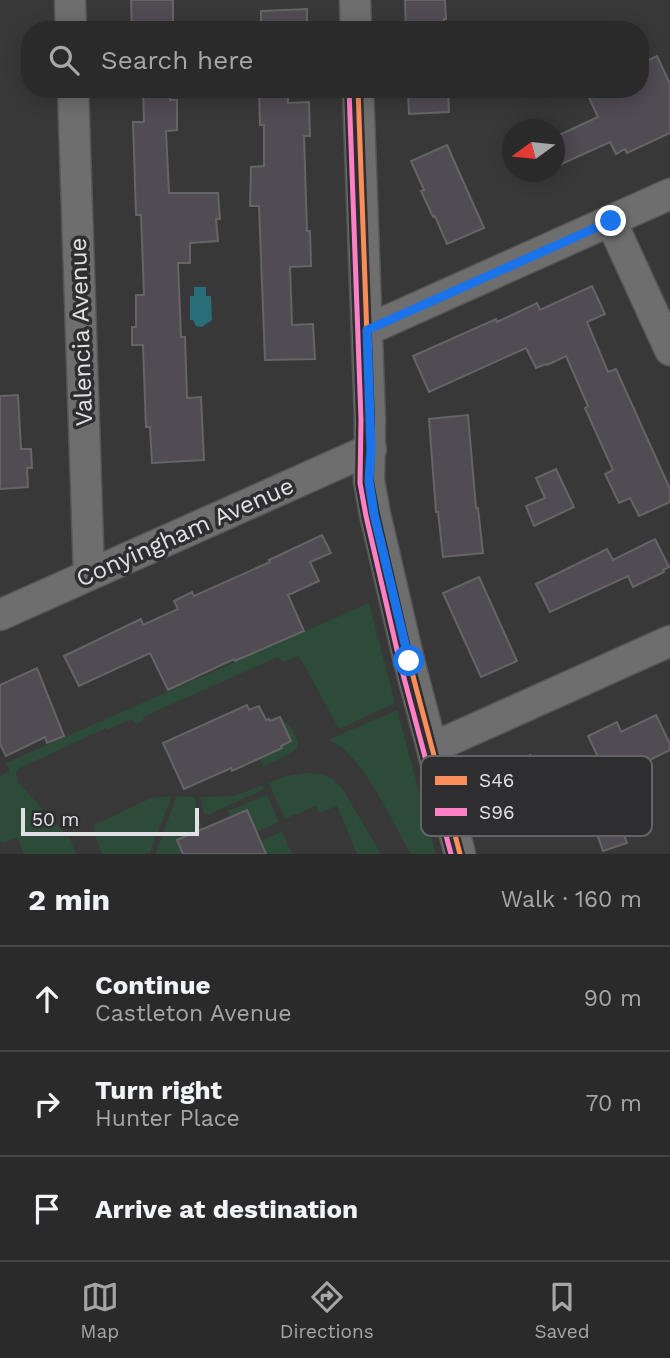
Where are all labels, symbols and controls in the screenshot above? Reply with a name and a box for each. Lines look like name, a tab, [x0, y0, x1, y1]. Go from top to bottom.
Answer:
search box	[21, 21, 649, 98]
icon: search	[45, 41, 83, 79]
text: Search here	[101, 45, 253, 75]
north arrow	[502, 119, 565, 182]
route end	[595, 205, 626, 236]
street label: Valencia Avenue	[64, 237, 98, 427]
street label: Conyingham Avenue	[72, 471, 298, 593]
route start	[393, 645, 424, 676]
legend	[421, 756, 652, 836]
text: S46	[479, 769, 514, 792]
text: S96	[479, 801, 514, 824]
scale bar	[21, 805, 200, 837]
text: 50 m	[32, 808, 79, 831]
text: 2 min	[28, 882, 110, 917]
text: Walk · 160 m	[501, 886, 642, 913]
text: Continue	[95, 970, 211, 1000]
icon: ahead	[28, 980, 66, 1018]
text: 90 m	[584, 985, 642, 1012]
text: Castleton Avenue	[95, 1000, 291, 1027]
text: Turn right	[95, 1075, 222, 1105]
icon: right	[28, 1085, 66, 1123]
text: 70 m	[585, 1090, 642, 1117]
text: Hunter Place	[95, 1105, 240, 1132]
icon: arrive	[28, 1190, 66, 1228]
text: Arrive at destination	[95, 1194, 358, 1224]
tab: Map	[80, 1278, 119, 1343]
tab: Directions	[280, 1278, 374, 1343]
tab: Saved	[534, 1278, 590, 1343]

